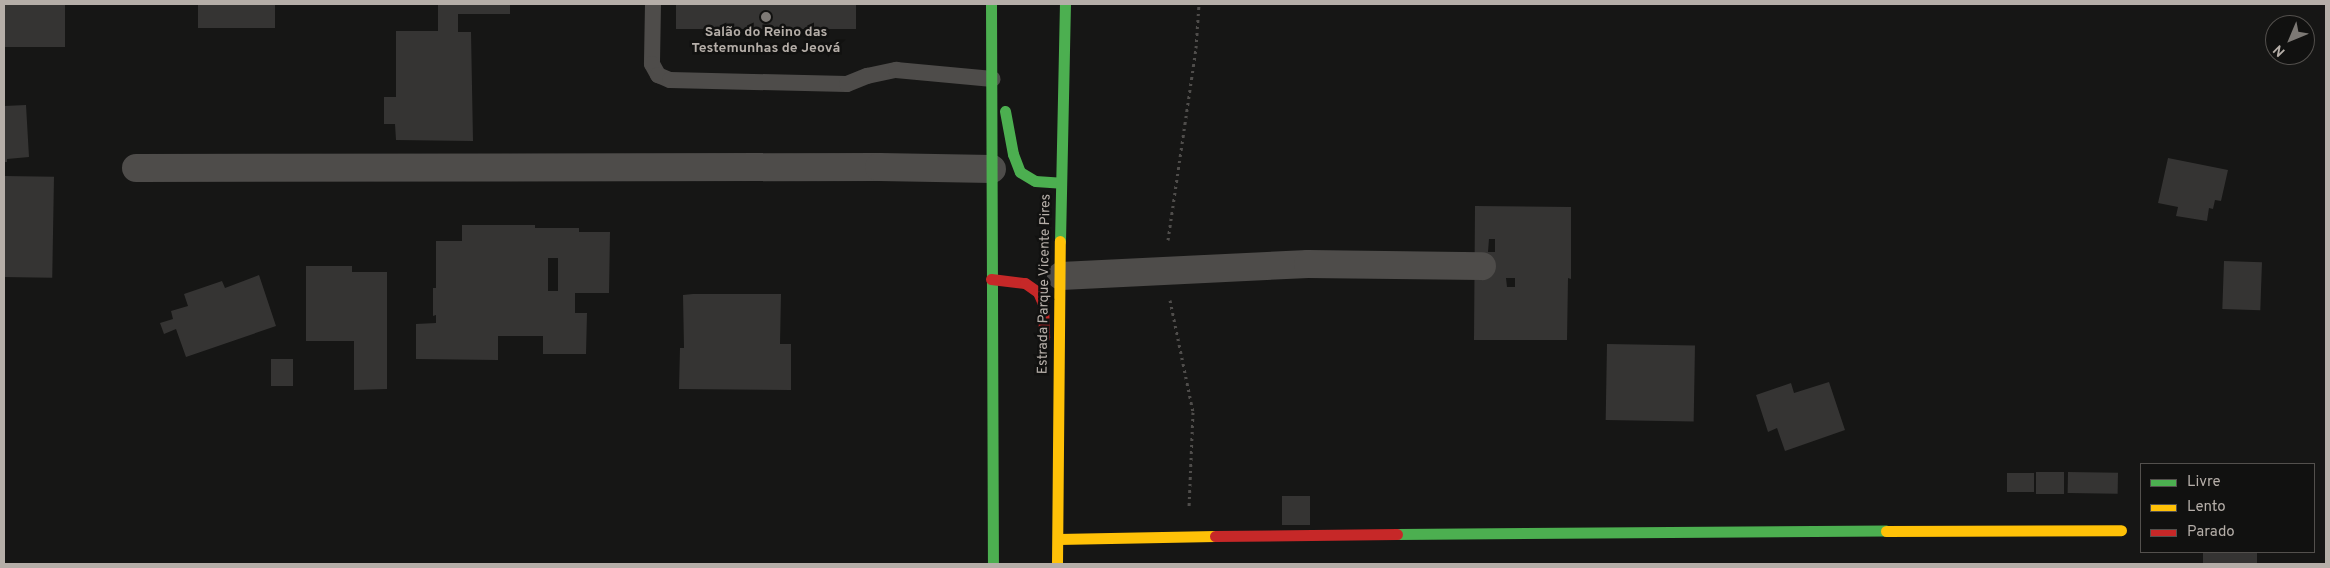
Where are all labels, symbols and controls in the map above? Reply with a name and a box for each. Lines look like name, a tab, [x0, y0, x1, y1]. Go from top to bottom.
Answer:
marker: Salão do Reino das Testemunhas de Jeová	[760, 11, 772, 23]
north arrow	[2265, 15, 2315, 65]
place label: Salão do Reino das Testemunhas de Jeová	[692, 25, 840, 58]
text: N	[2270, 41, 2289, 60]
street label: Estrada Parque Vicente Pires	[1035, 193, 1055, 375]
legend	[2140, 463, 2315, 553]
text: Livre	[2187, 473, 2221, 492]
text: Lento	[2187, 498, 2226, 517]
text: Parado	[2187, 523, 2235, 542]

